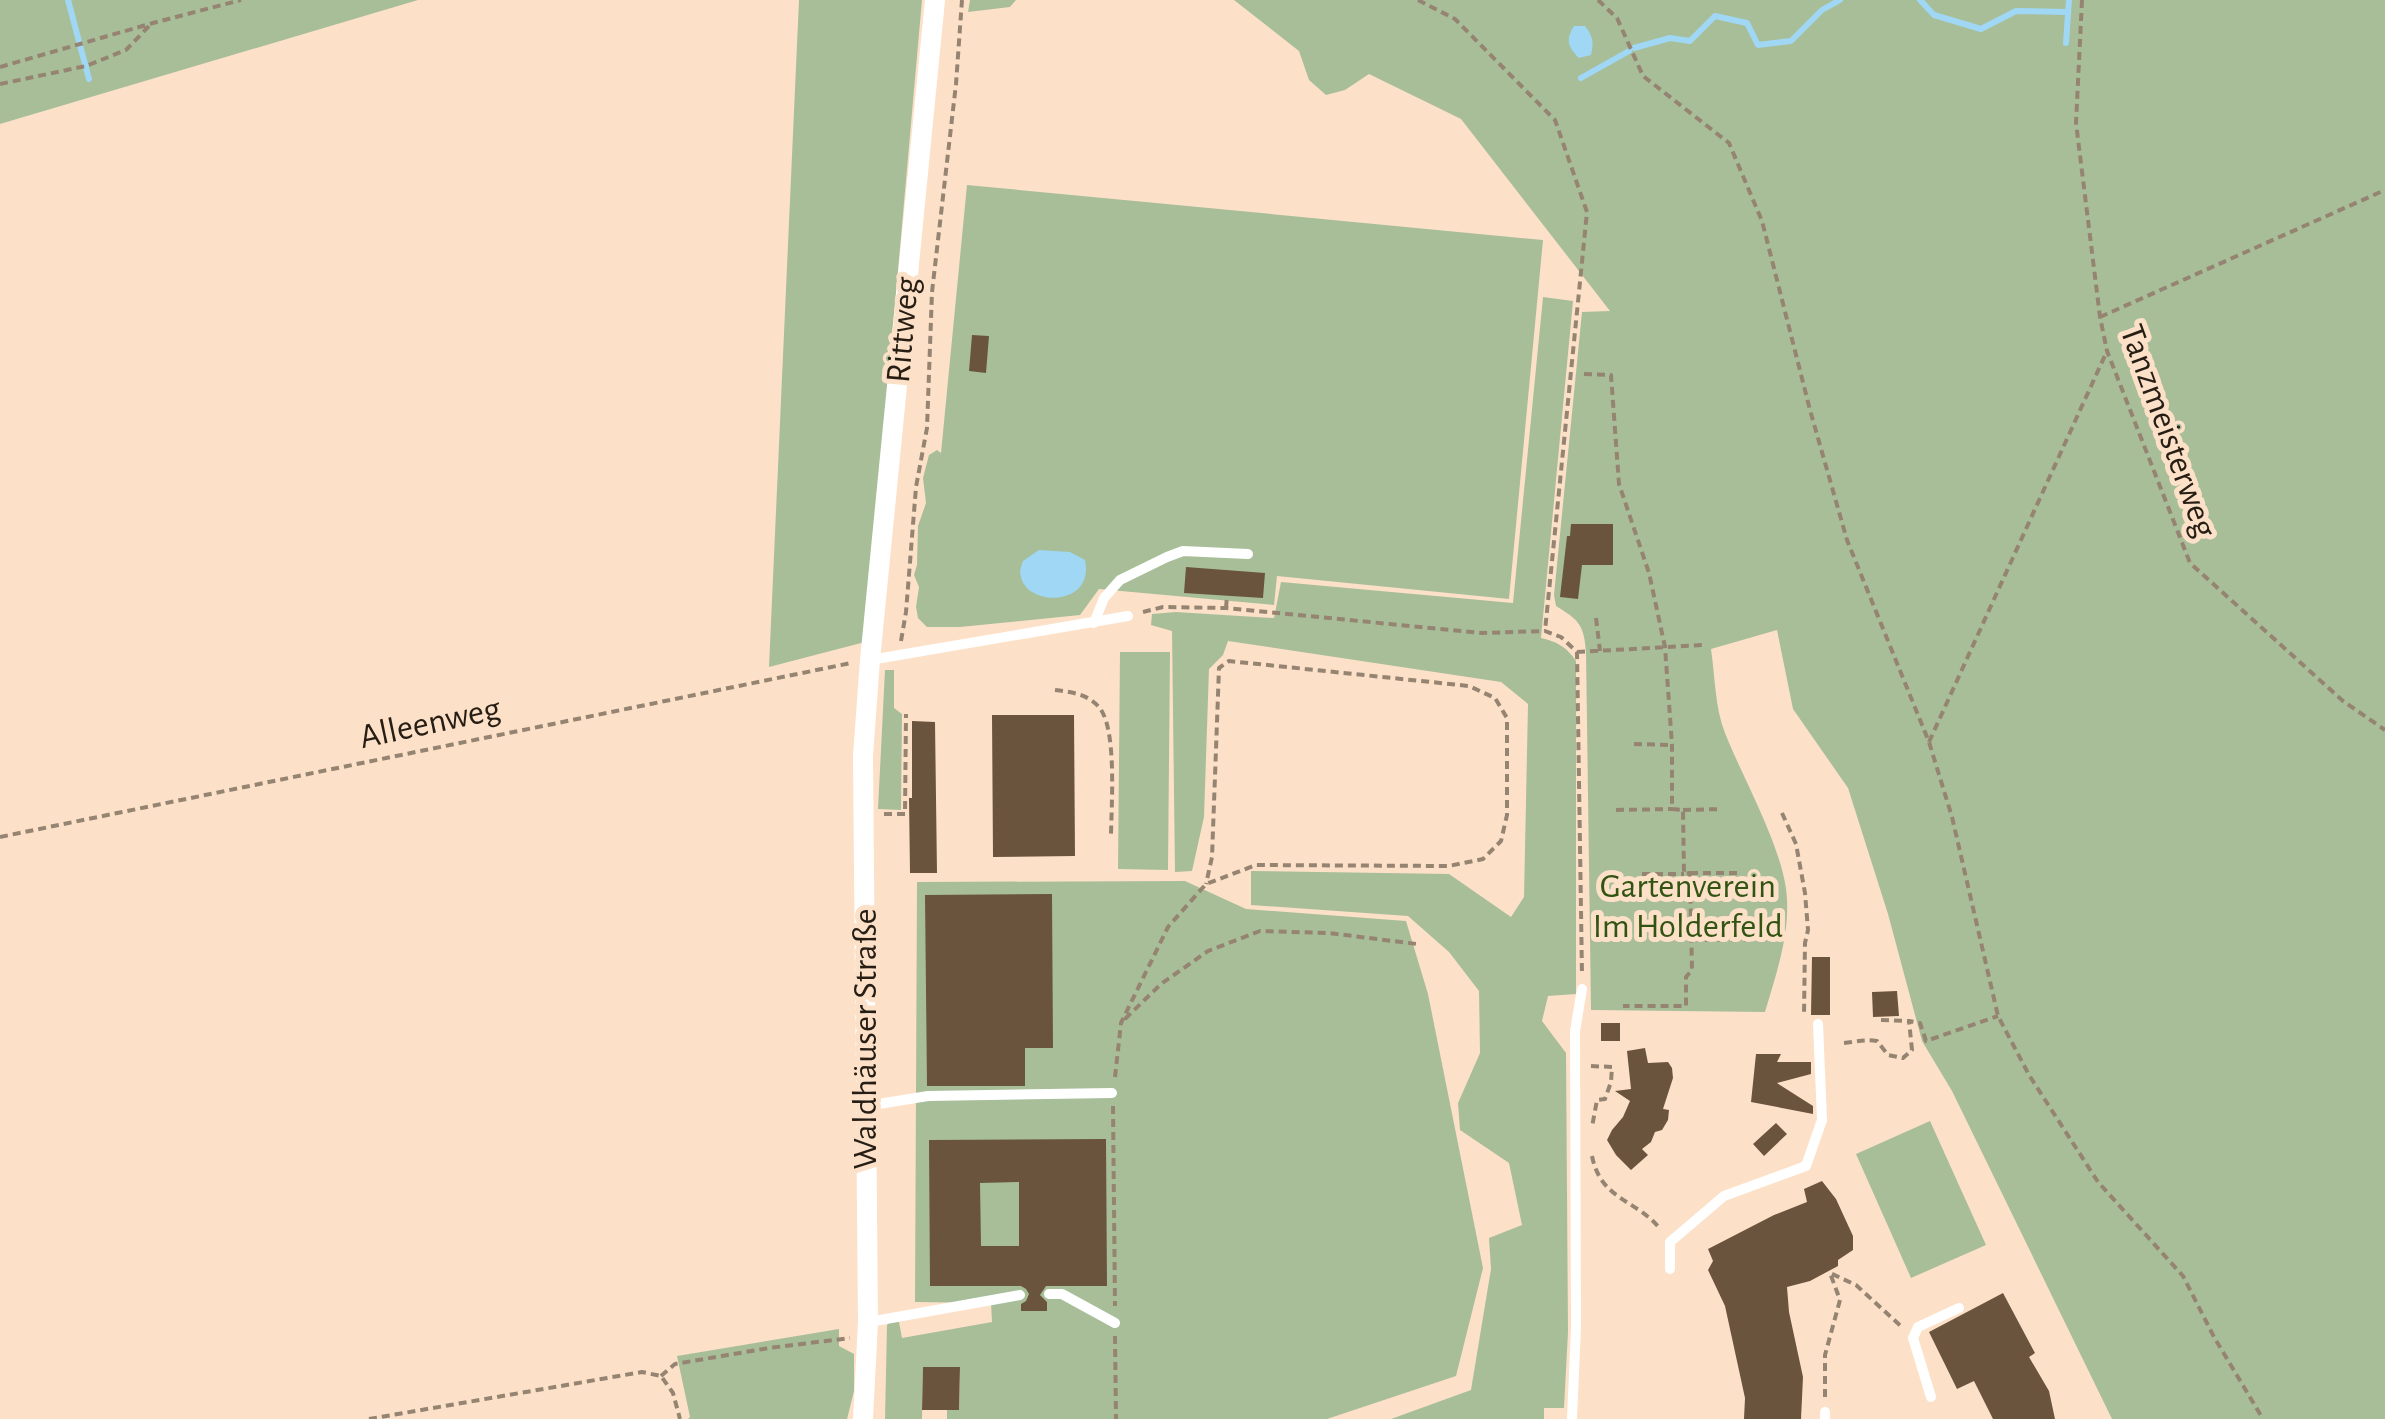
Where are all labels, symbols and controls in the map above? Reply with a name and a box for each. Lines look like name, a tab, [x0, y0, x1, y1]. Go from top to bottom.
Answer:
street label: Rittweg	[881, 276, 925, 384]
street label: Tanzmeisterweg	[2113, 320, 2223, 542]
street label: Alleenweg	[356, 691, 504, 755]
park label: Gartenverein Im Holderfeld	[1593, 869, 1783, 944]
street label: Waldhäuser Straße	[848, 908, 883, 1170]

